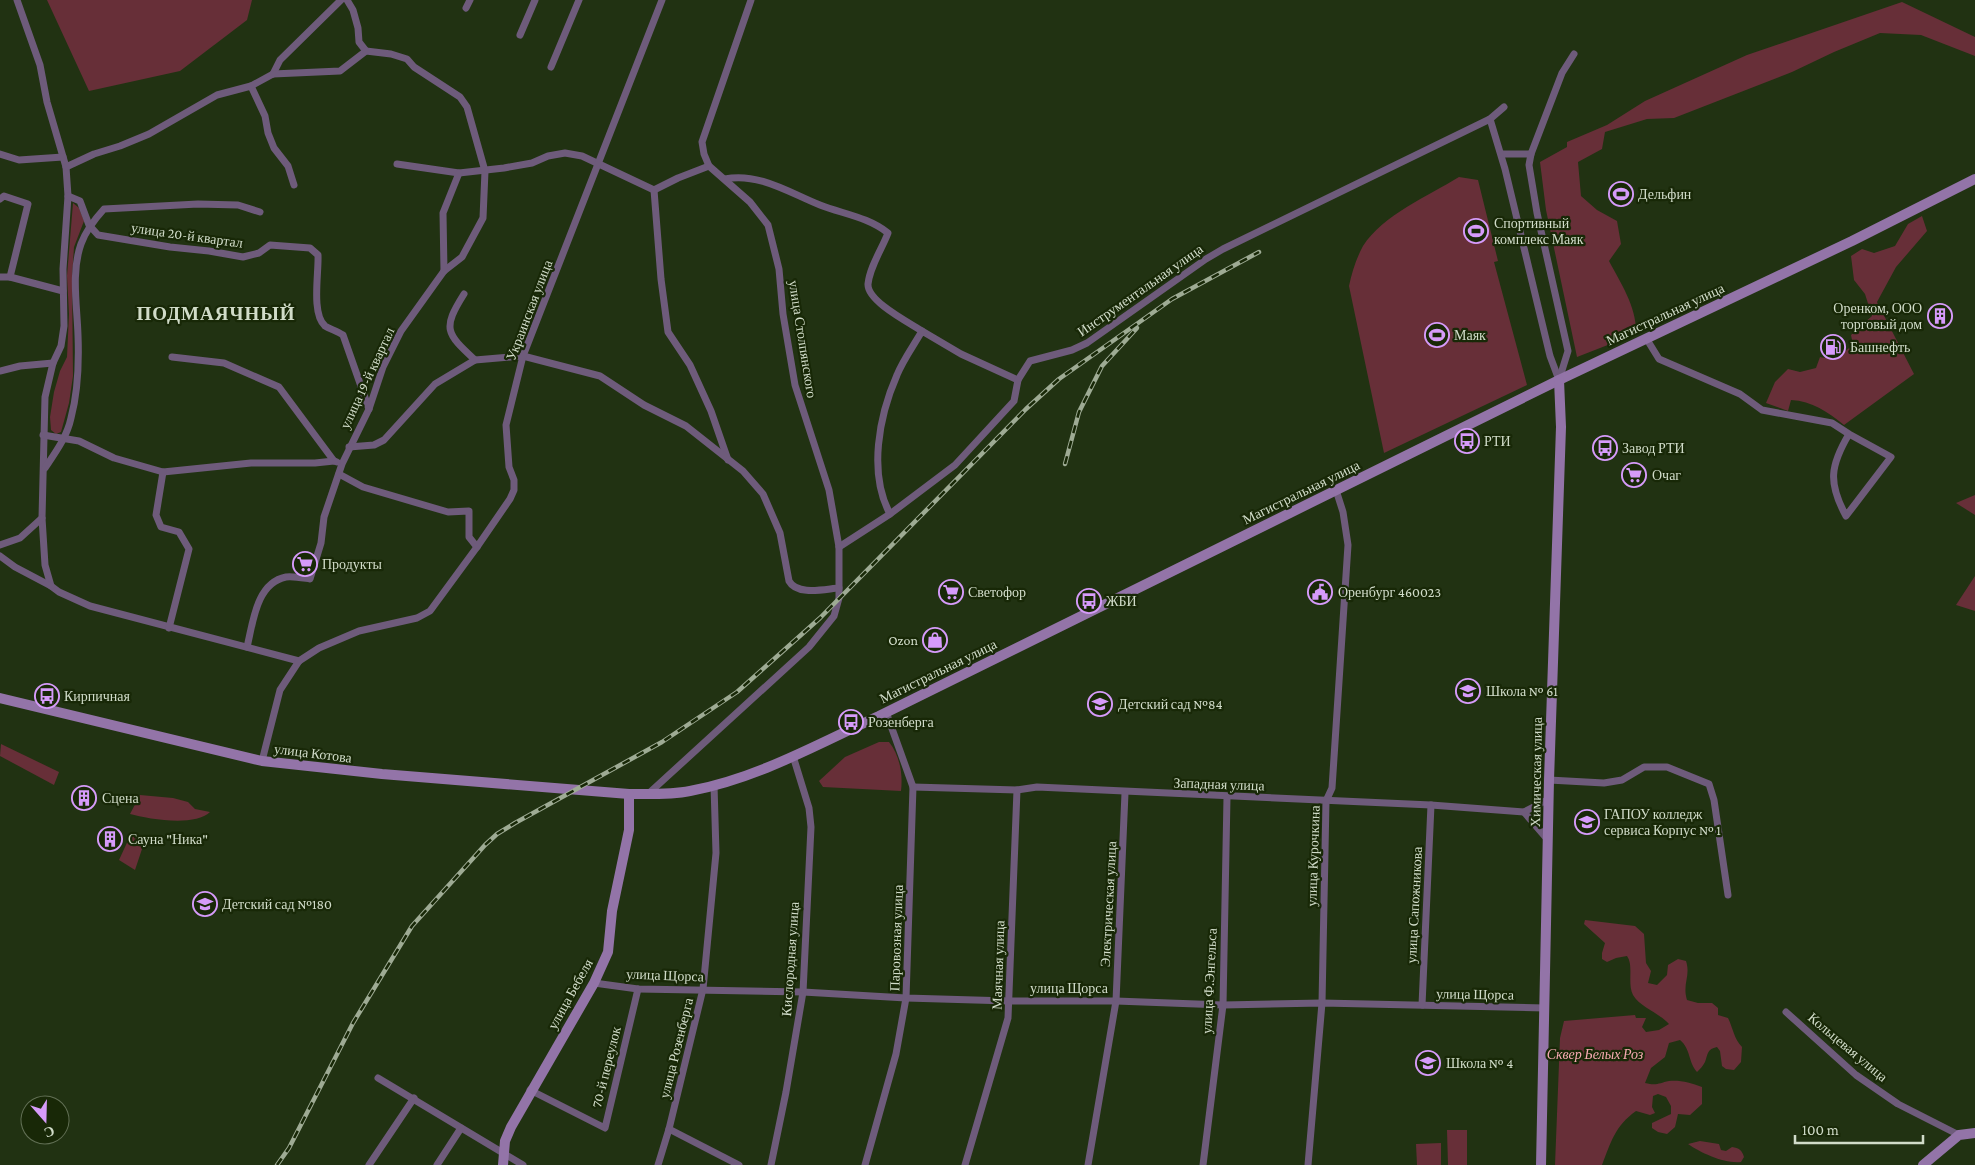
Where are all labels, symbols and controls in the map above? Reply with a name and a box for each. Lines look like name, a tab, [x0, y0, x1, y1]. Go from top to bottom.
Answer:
sports icon: Дельфин	[1608, 181, 1634, 207]
place label: Дельфин	[1638, 186, 1692, 202]
place label: Спортивный комплекс Маяк	[1494, 215, 1584, 247]
sports icon: Спортивный комплекс Маяк	[1463, 218, 1489, 244]
street label: улица 20-й квартал	[130, 219, 244, 251]
street label: Инструментальная улица	[1074, 240, 1207, 339]
street label: Украинская улица	[502, 257, 556, 363]
street label: улица Столпянского	[786, 279, 820, 399]
street label: Магистральная улица	[1603, 279, 1727, 348]
place label: Оренком, ООО торговый дом	[1833, 300, 1922, 332]
district label: ПОДМАЯЧНЫЙ	[136, 303, 296, 324]
building icon: Оренком, ООО торговый дом	[1927, 303, 1953, 329]
sports icon: Маяк	[1424, 322, 1450, 348]
street label: улица 19-й квартал	[336, 325, 398, 431]
place label: Маяк	[1454, 327, 1486, 343]
fuel station icon: Башнефть	[1820, 334, 1846, 360]
place label: Башнефть	[1850, 339, 1910, 355]
bus stop icon: РТИ	[1454, 428, 1480, 454]
place label: РТИ	[1484, 433, 1511, 449]
bus stop icon: Завод РТИ	[1592, 435, 1618, 461]
place label: Завод РТИ	[1622, 440, 1685, 456]
street label: Магистральная улица	[1240, 456, 1363, 527]
supermarket icon: Очаг	[1621, 462, 1647, 488]
place label: Очаг	[1652, 467, 1681, 483]
supermarket icon: Продукты	[292, 551, 318, 577]
place label: Продукты	[322, 556, 383, 572]
supermarket icon: Светофор	[938, 579, 964, 605]
public building icon: Оренбург 460023	[1307, 579, 1333, 605]
place label: Светофор	[968, 584, 1026, 600]
place label: Оренбург 460023	[1338, 584, 1441, 600]
bus stop icon: ЖБИ	[1076, 588, 1102, 614]
place label: ЖБИ	[1106, 593, 1137, 609]
shop icon: Ozon	[922, 627, 948, 653]
place label: Ozon	[888, 632, 918, 648]
street label: Магистральная улица	[877, 635, 1000, 706]
school or university icon: Школа № 61	[1455, 678, 1481, 704]
bus stop icon: Кирпичная	[34, 683, 60, 709]
place label: Школа № 61	[1486, 683, 1558, 699]
place label: Кирпичная	[64, 688, 131, 704]
school or university icon: Детский сад №84	[1087, 691, 1113, 717]
place label: Детский сад №84	[1118, 696, 1223, 712]
bus stop icon: Розенберга	[838, 709, 864, 735]
place label: Розенберга	[868, 714, 935, 730]
street label: Химическая улица	[1527, 716, 1545, 827]
street label: улица Котова	[273, 740, 354, 766]
street label: Западная улица	[1173, 774, 1266, 794]
building icon: Сцена	[71, 785, 97, 811]
place label: Сцена	[102, 790, 140, 806]
street label: улица Курочкина	[1303, 804, 1323, 907]
place label: ГАПОУ колледж сервиса Корпус № 1	[1604, 806, 1721, 838]
school or university icon: ГАПОУ колледж сервиса Корпус № 1	[1574, 809, 1600, 835]
building icon: Сауна "Ника"	[97, 826, 123, 852]
place label: Сауна "Ника"	[128, 831, 208, 847]
street label: Электрическая улица	[1097, 840, 1119, 967]
street label: улица Сапожникова	[1403, 845, 1425, 964]
street label: Паровозная улица	[886, 884, 906, 992]
school or university icon: Детский сад №180	[192, 891, 218, 917]
place label: Детский сад №180	[222, 896, 332, 912]
street label: Кислородная улица	[778, 900, 802, 1017]
street label: Маячная улица	[988, 919, 1008, 1010]
street label: улица Ф.Энгельса	[1198, 927, 1220, 1034]
street label: улица Бебеля	[544, 956, 596, 1032]
street label: улица Щорса	[626, 966, 705, 984]
street label: улица Щорса	[1030, 980, 1109, 996]
street label: улица Щорса	[1436, 985, 1515, 1003]
street label: улица Розенберга	[656, 995, 696, 1100]
street label: Кольцевая улица	[1805, 1009, 1892, 1085]
street label: 70-й переулок	[588, 1025, 624, 1109]
park label: Сквер Белых Роз	[1547, 1046, 1644, 1062]
school or university icon: Школа № 4	[1415, 1050, 1441, 1076]
place label: Школа № 4	[1446, 1055, 1513, 1071]
north arrow	[20, 1095, 70, 1145]
scale bar	[1795, 1112, 1922, 1144]
text: 100 m	[1802, 1122, 1839, 1138]
text: С	[42, 1123, 57, 1141]

